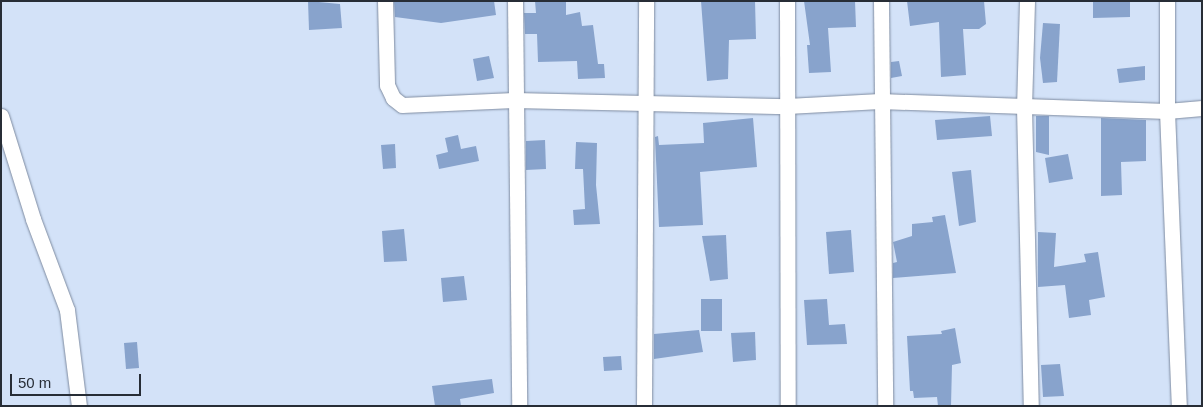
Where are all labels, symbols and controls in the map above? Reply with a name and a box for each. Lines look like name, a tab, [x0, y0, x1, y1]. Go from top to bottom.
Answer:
scale bar	[12, 364, 144, 396]
text: 50 m	[18, 374, 51, 391]

